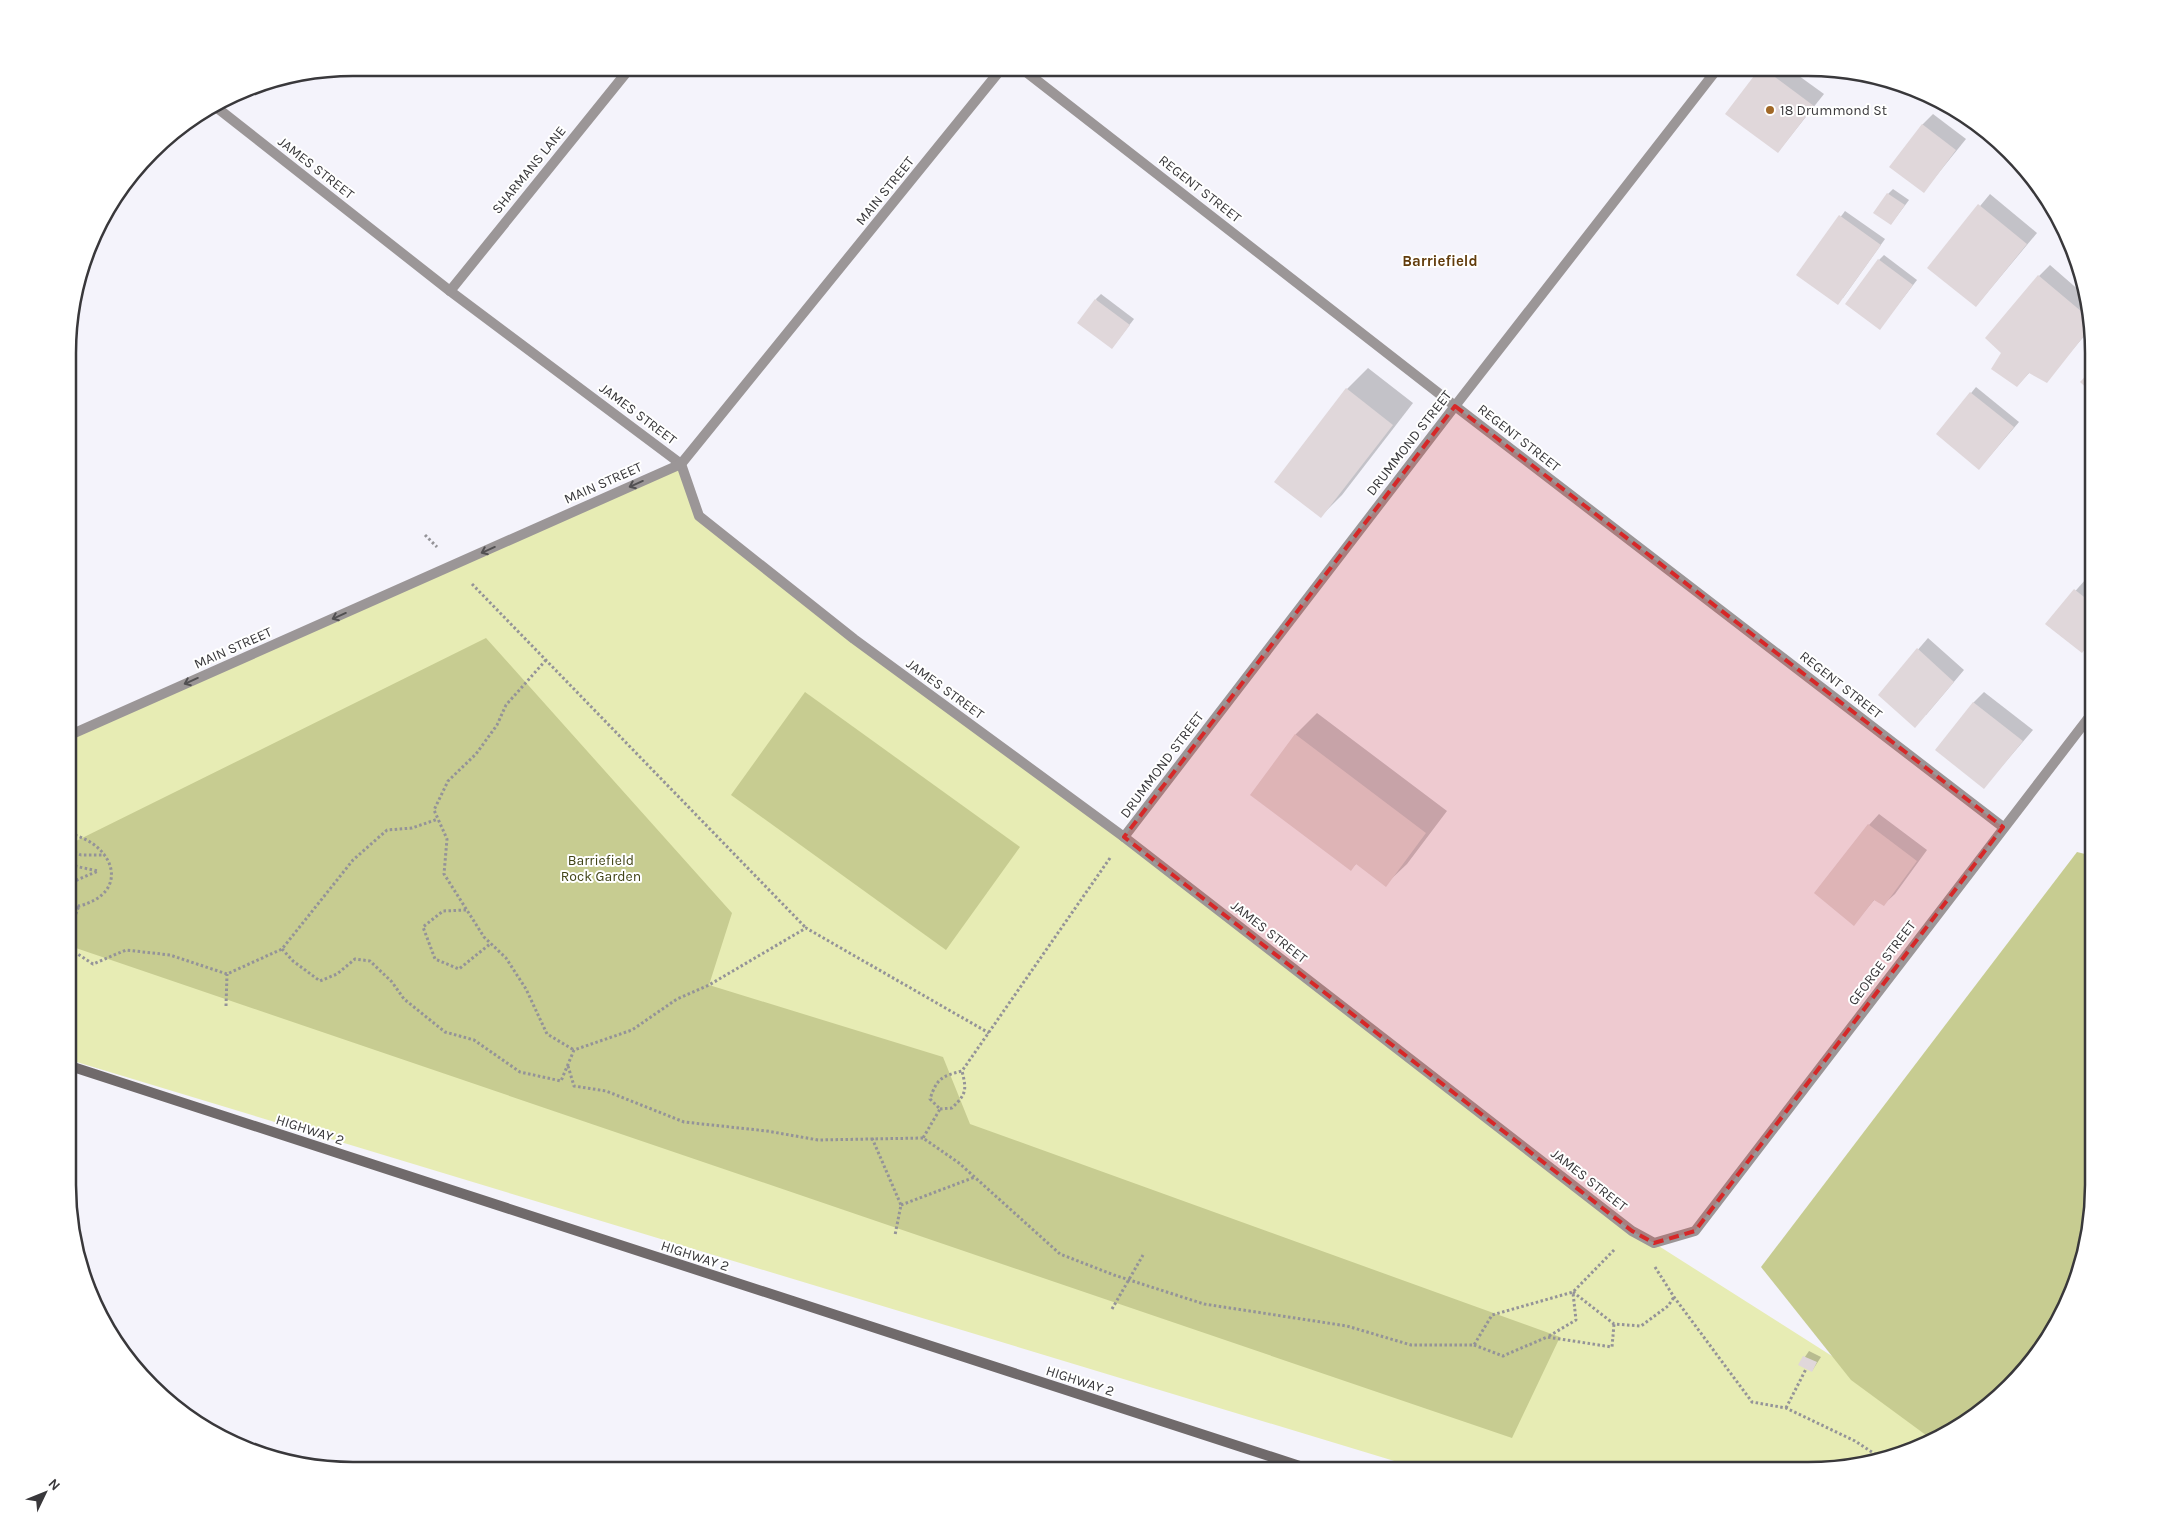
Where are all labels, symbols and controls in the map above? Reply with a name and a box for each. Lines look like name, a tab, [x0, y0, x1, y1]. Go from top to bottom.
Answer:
place label: 18 Drummond St	[1780, 102, 1887, 119]
marker: 18 Drummond St	[1764, 104, 1776, 116]
street label: SHARMANS LANE	[488, 123, 570, 217]
street label: JAMES STREET	[275, 133, 357, 203]
street label: REGENT STREET	[1155, 152, 1245, 226]
street label: MAIN STREET	[852, 153, 918, 229]
district label: Barriefield	[1402, 252, 1478, 270]
street label: JAMES STREET	[596, 380, 680, 448]
street label: DRUMMOND STREET	[1363, 387, 1455, 499]
street label: REGENT STREET	[1474, 401, 1564, 475]
street label: MAIN STREET	[561, 458, 645, 508]
one-way arrow	[629, 479, 644, 489]
one-way arrow	[481, 545, 496, 555]
one-way arrow	[332, 611, 347, 621]
street label: MAIN STREET	[191, 623, 275, 673]
street label: REGENT STREET	[1796, 648, 1886, 722]
street label: JAMES STREET	[903, 655, 987, 723]
one-way arrow	[184, 677, 199, 687]
street label: DRUMMOND STREET	[1117, 709, 1207, 821]
park label: Barriefield Rock Garden	[561, 852, 641, 885]
street label: JAMES STREET	[1228, 897, 1310, 967]
street label: GEORGE STREET	[1845, 917, 1919, 1009]
street label: HIGHWAY 2	[274, 1111, 346, 1149]
street label: JAMES STREET	[1548, 1145, 1630, 1215]
street label: HIGHWAY 2	[659, 1237, 731, 1275]
street label: HIGHWAY 2	[1044, 1362, 1116, 1400]
north arrow	[20, 1468, 70, 1518]
text: N	[44, 1475, 64, 1494]

